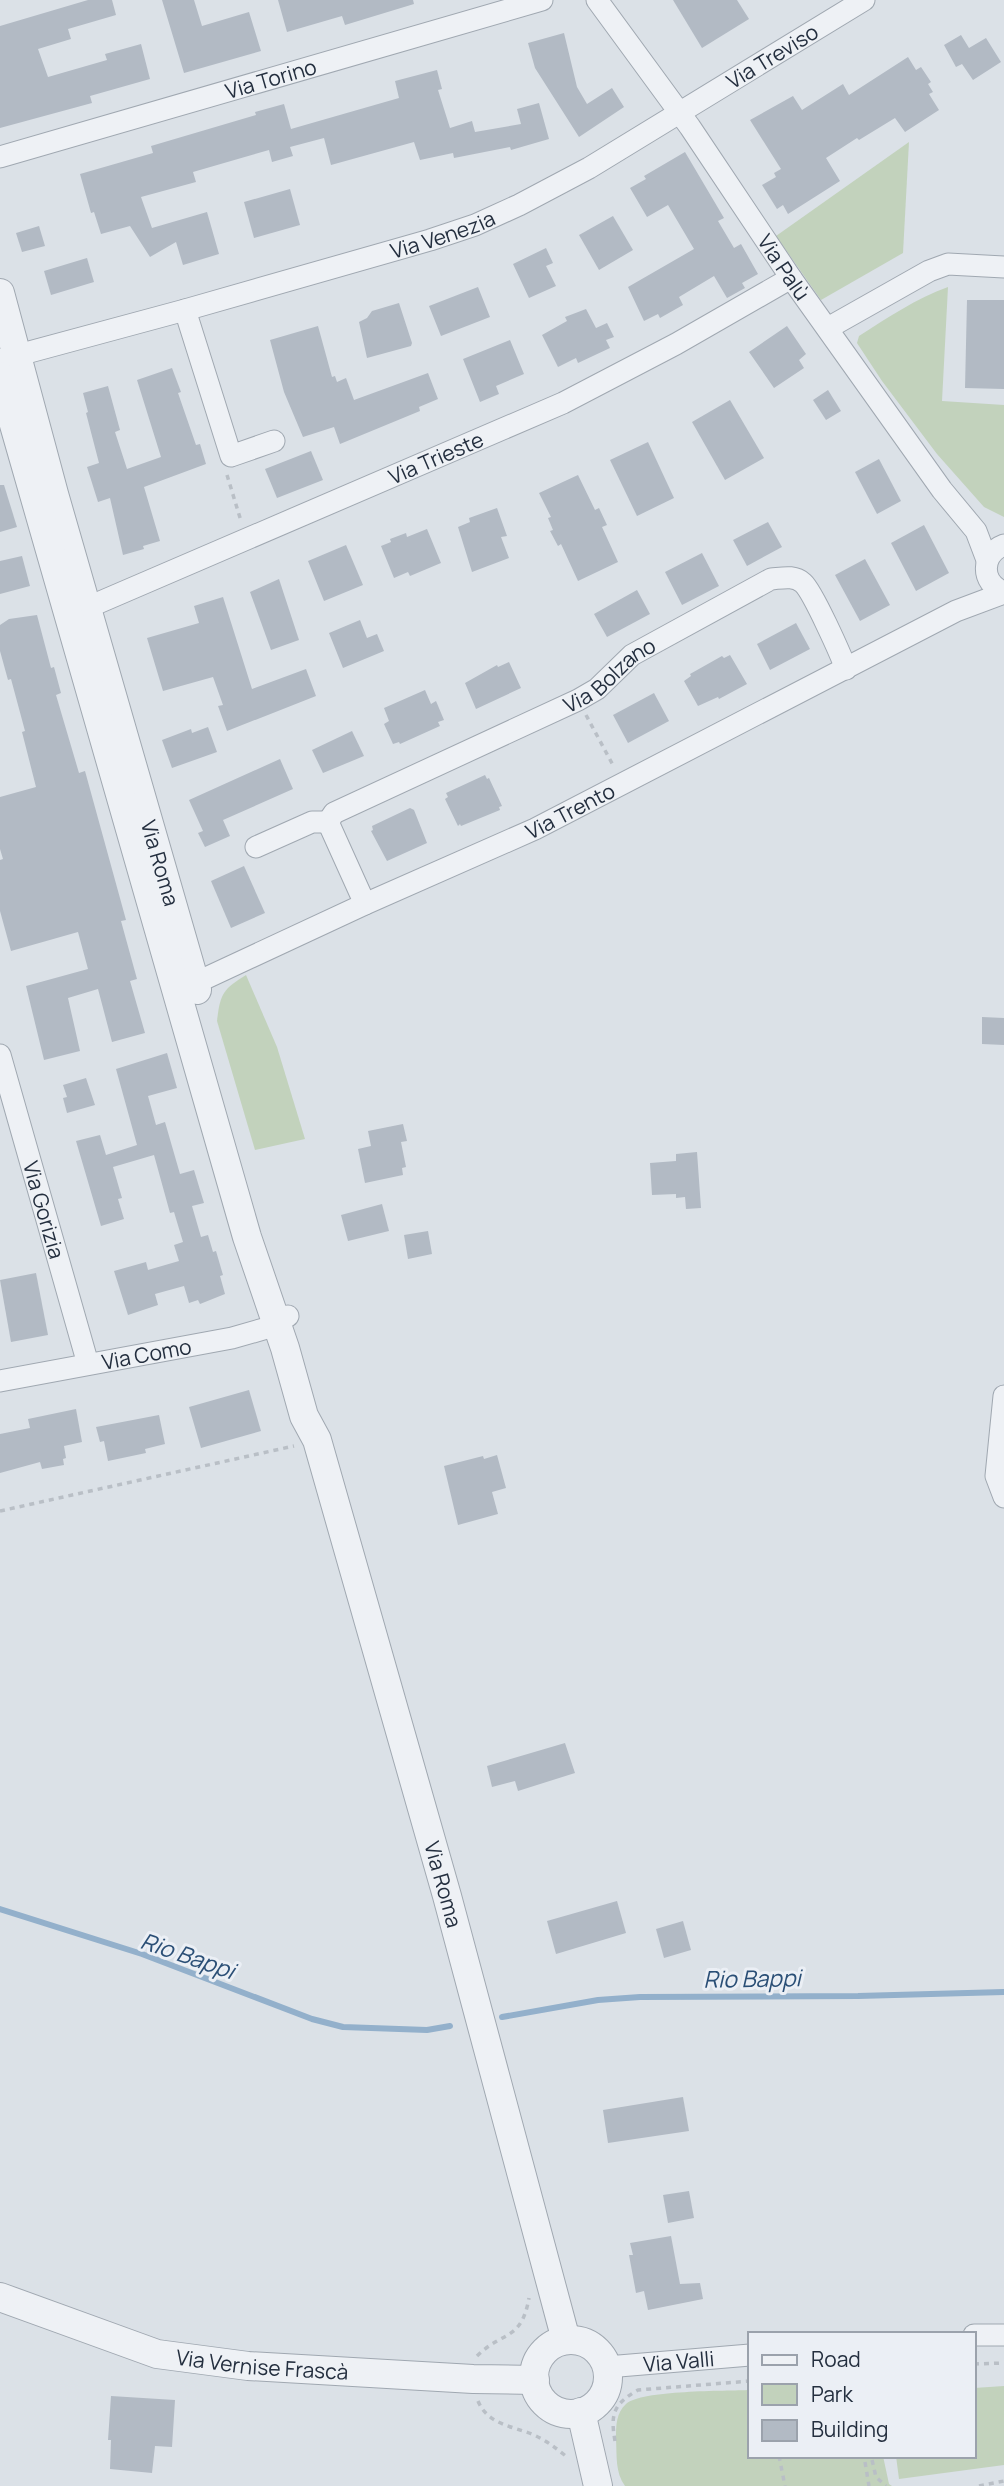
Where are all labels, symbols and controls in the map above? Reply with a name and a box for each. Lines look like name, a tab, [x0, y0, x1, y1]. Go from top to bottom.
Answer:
street label: Via Treviso	[721, 17, 823, 95]
street label: Via Torino	[222, 52, 320, 105]
street label: Via Venezia	[387, 204, 499, 265]
street label: Via Palù	[751, 228, 816, 306]
street label: Via Trieste	[384, 425, 488, 490]
street label: Via Bolzano	[559, 631, 660, 719]
street label: Via Trento	[521, 776, 620, 845]
street label: Via Roma	[135, 817, 186, 909]
street label: Via Gorizia	[17, 1158, 71, 1262]
street label: Via Como	[99, 1332, 194, 1376]
street label: Via Roma	[418, 1838, 469, 1931]
water label: Rio Bappi	[137, 1924, 242, 1987]
water label: Rio Bappi	[703, 1961, 804, 1995]
legend	[748, 2332, 976, 2458]
street label: Via Vernise Frascà	[175, 2343, 349, 2386]
street label: Via Valli	[642, 2344, 715, 2378]
text: Road	[811, 2345, 861, 2373]
text: Park	[811, 2380, 853, 2408]
text: Building	[811, 2415, 888, 2443]

